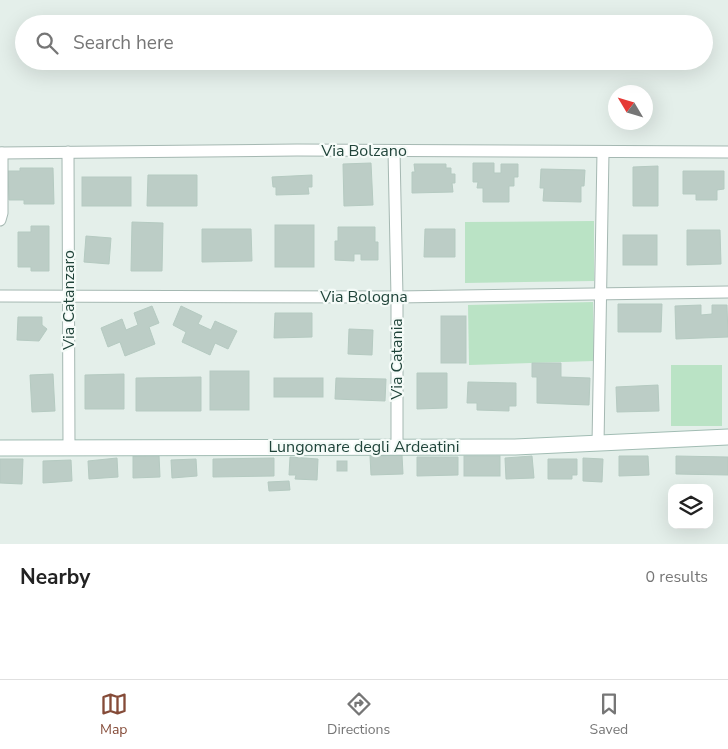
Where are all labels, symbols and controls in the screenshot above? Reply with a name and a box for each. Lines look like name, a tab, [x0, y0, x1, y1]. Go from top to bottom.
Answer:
search box	[15, 15, 713, 70]
icon: search	[33, 29, 61, 57]
text: Search here	[73, 30, 174, 56]
north arrow	[608, 85, 653, 130]
street label: Via Bolzano	[320, 140, 407, 162]
street label: Via Catanzaro	[58, 250, 80, 351]
street label: Via Bologna	[319, 286, 408, 308]
street label: Via Catania	[386, 318, 408, 401]
street label: Lungomare degli Ardeatini	[269, 436, 459, 458]
map controls	[668, 484, 713, 529]
button: layers	[668, 484, 713, 529]
text: Nearby	[20, 563, 90, 591]
text: 0 results	[646, 566, 708, 588]
tab: Map	[100, 690, 128, 739]
tab: Directions	[327, 690, 390, 739]
tab: Saved	[590, 690, 628, 739]

